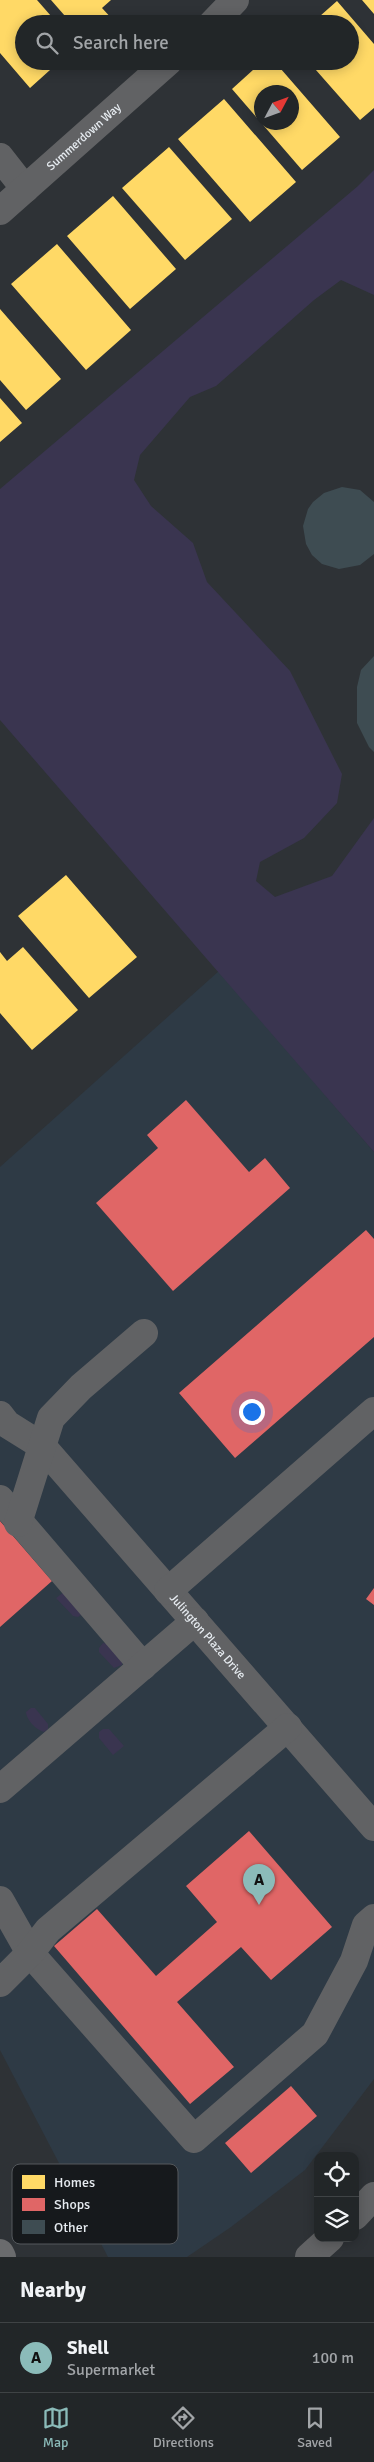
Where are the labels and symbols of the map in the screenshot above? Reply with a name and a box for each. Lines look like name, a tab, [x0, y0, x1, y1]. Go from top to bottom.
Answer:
north arrow	[254, 85, 299, 130]
street label: Summerdown Way	[44, 100, 125, 174]
your location	[239, 1399, 265, 1425]
street label: Julington Plaza Drive	[166, 1591, 249, 1682]
pin: A	[243, 1864, 275, 1905]
legend	[12, 2164, 178, 2244]
text: Homes	[54, 2174, 95, 2191]
text: Shops	[54, 2196, 90, 2213]
text: Other	[54, 2219, 89, 2236]

